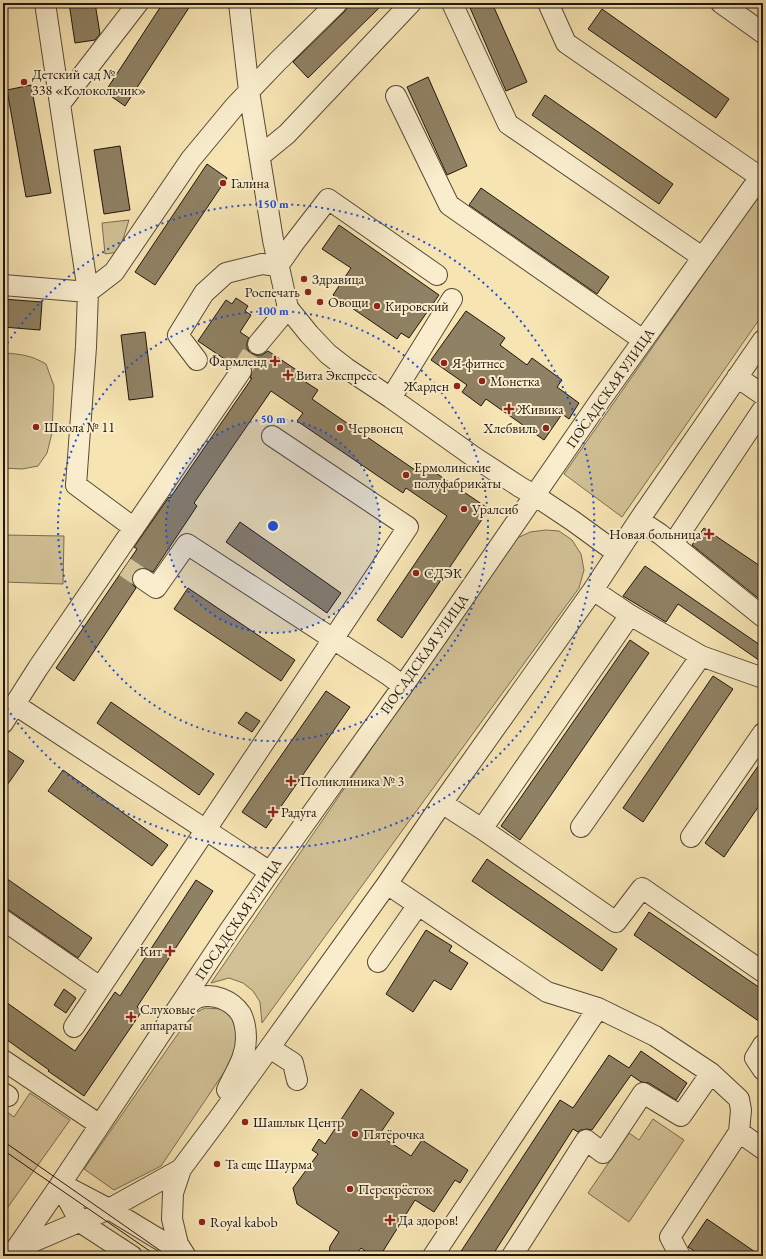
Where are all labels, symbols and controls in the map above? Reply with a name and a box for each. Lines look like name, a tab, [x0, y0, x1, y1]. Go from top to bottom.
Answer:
place label: Детский сад № 338 «Колокольчик»	[32, 65, 146, 99]
marker: Детский сад № 338 «Колокольчик»	[19, 77, 29, 87]
place label: Галина	[231, 174, 270, 192]
marker: Галина	[218, 178, 228, 188]
text: 150 m	[257, 196, 289, 212]
place label: Здравица	[312, 270, 365, 288]
marker: Здравица	[299, 274, 309, 284]
place label: Роспечать	[245, 283, 300, 301]
marker: Роспечать	[303, 287, 313, 297]
place label: Овощи	[328, 293, 369, 311]
marker: Овощи	[315, 297, 325, 307]
place label: Кировский	[385, 297, 449, 315]
marker: Кировский	[372, 301, 382, 311]
text: 100 m	[257, 303, 289, 319]
street label: ПОСАДСКАЯ УЛИЦА	[562, 324, 658, 452]
place label: Фармленд	[209, 352, 268, 370]
place label: Я-фитнес	[451, 354, 505, 372]
marker: Фармленд	[270, 356, 280, 366]
marker: Я-фитнес	[439, 358, 449, 368]
place label: Вита Экспресс	[296, 366, 378, 384]
marker: Вита Экспресс	[283, 370, 293, 380]
place label: Монетка	[490, 372, 540, 390]
marker: Монетка	[477, 376, 487, 386]
place label: Жарден	[403, 377, 449, 395]
marker: Жарден	[452, 381, 462, 391]
place label: Живика	[516, 400, 564, 418]
marker: Живика	[504, 404, 514, 414]
text: 50 m	[260, 411, 286, 427]
place label: Школа № 11	[44, 418, 115, 436]
place label: Червонец	[348, 419, 404, 437]
place label: Хлебвиль	[483, 419, 538, 437]
marker: Школа № 11	[31, 422, 41, 432]
marker: Червонец	[335, 423, 345, 433]
marker: Хлебвиль	[541, 423, 551, 433]
place label: Ермолинские полуфабрикаты	[414, 458, 502, 492]
marker: Ермолинские полуфабрикаты	[401, 470, 411, 480]
place label: Уралсиб	[471, 500, 519, 518]
marker: Уралсиб	[459, 504, 469, 514]
centre of rings	[266, 519, 280, 533]
place label: Новая больница	[609, 525, 701, 543]
marker: Новая больница	[704, 529, 714, 539]
place label: СДЭК	[424, 564, 463, 582]
marker: СДЭК	[411, 568, 421, 578]
street label: ПОСАДСКАЯ УЛИЦА	[376, 590, 472, 718]
place label: Поликлиника № 3	[300, 772, 405, 790]
marker: Поликлиника № 3	[285, 775, 297, 787]
place label: Радуга	[281, 803, 317, 821]
marker: Радуга	[268, 807, 278, 817]
street label: ПОСАДСКАЯ УЛИЦА	[191, 855, 285, 983]
place label: Кит	[140, 942, 162, 960]
marker: Кит	[165, 946, 175, 956]
place label: Слуховые аппараты	[140, 1000, 196, 1034]
marker: Слуховые аппараты	[125, 1011, 137, 1023]
place label: Шашлык Центр	[253, 1113, 344, 1131]
marker: Шашлык Центр	[240, 1117, 250, 1127]
place label: Пятёрочка	[363, 1125, 425, 1143]
marker: Пятёрочка	[350, 1129, 360, 1139]
place label: Та еще Шаурма	[225, 1155, 313, 1173]
marker: Та еще Шаурма	[212, 1159, 222, 1169]
place label: Перекрёсток	[358, 1180, 432, 1198]
marker: Перекрёсток	[345, 1184, 355, 1194]
place label: Да здоров!	[398, 1211, 458, 1229]
place label: Royal kabob	[210, 1213, 278, 1231]
marker: Да здоров!	[385, 1215, 395, 1225]
marker: Royal kabob	[197, 1217, 207, 1227]

